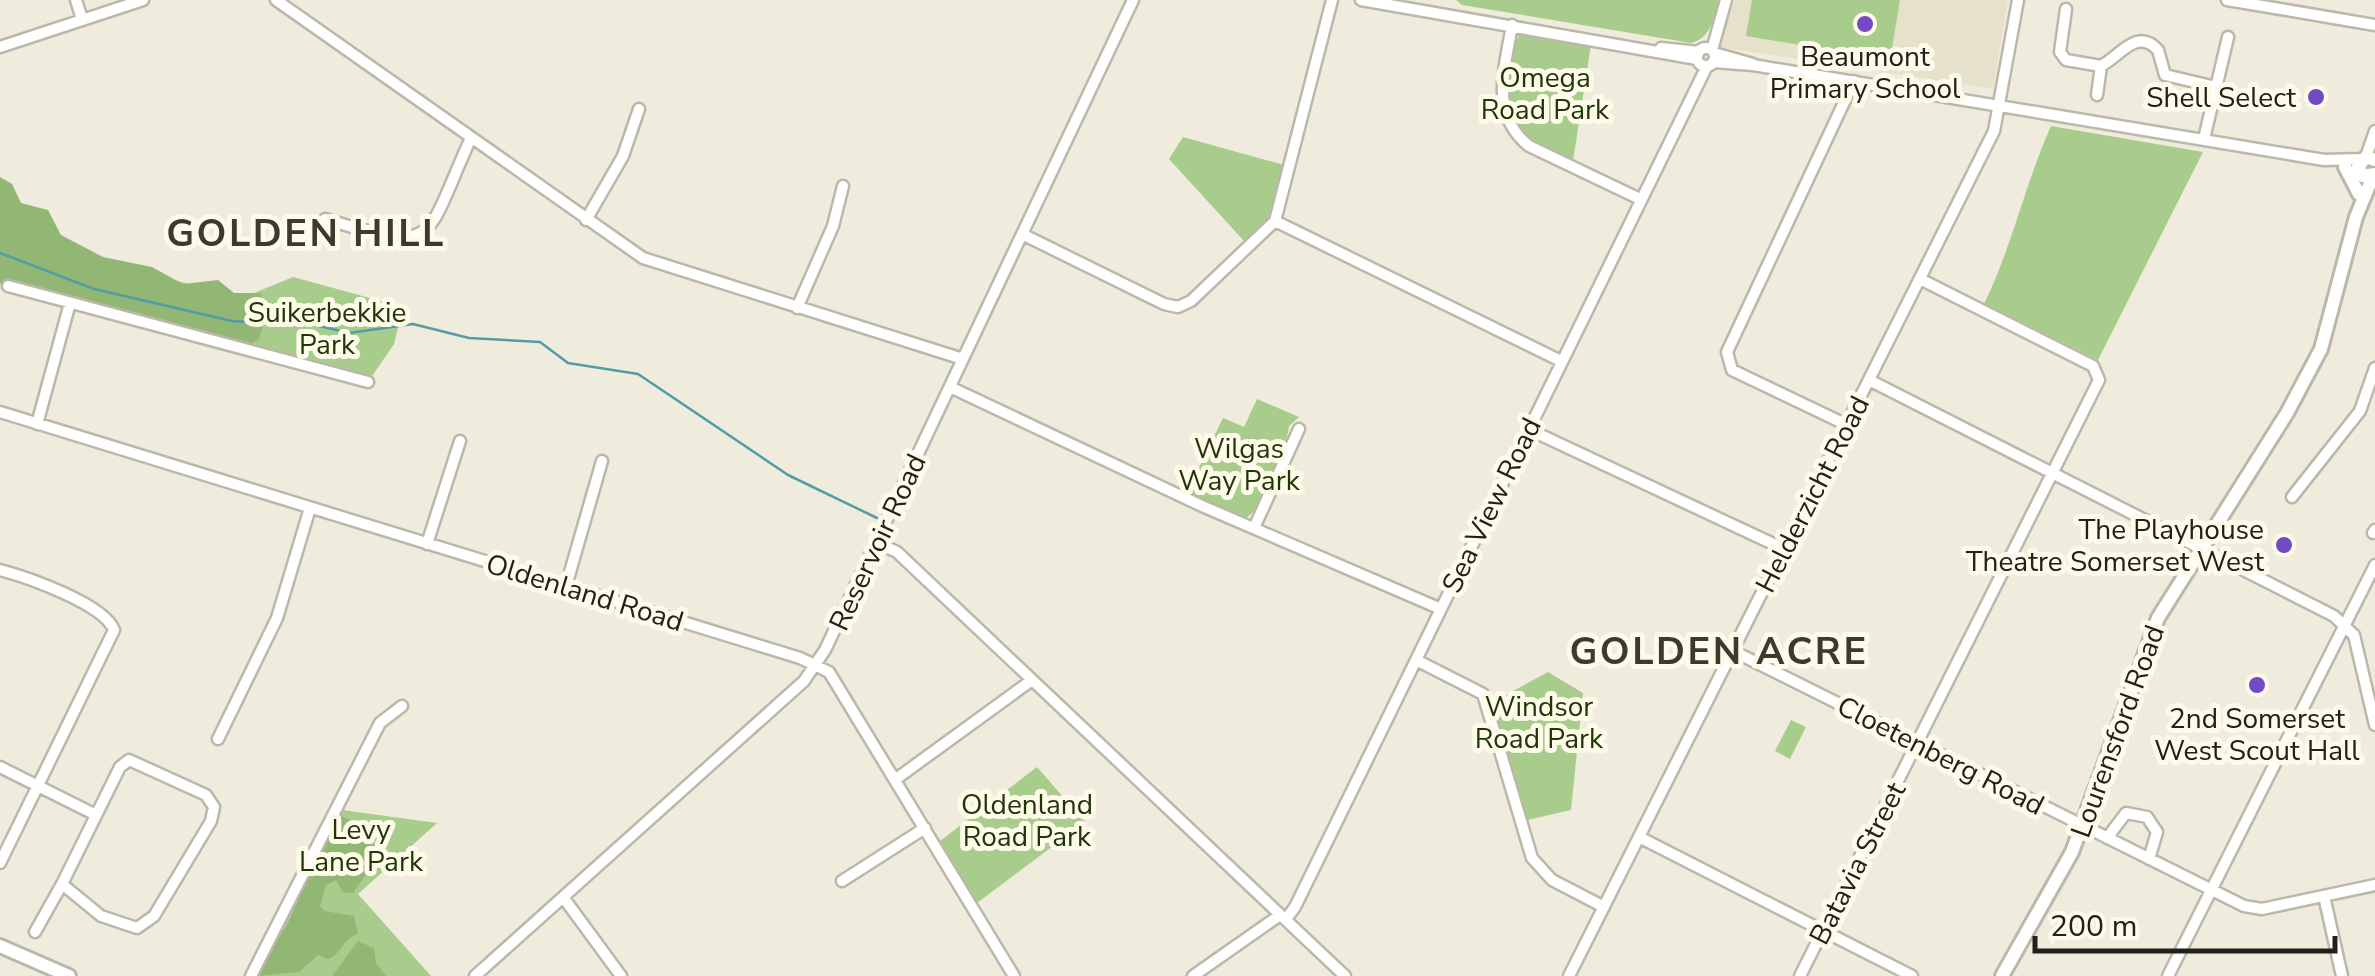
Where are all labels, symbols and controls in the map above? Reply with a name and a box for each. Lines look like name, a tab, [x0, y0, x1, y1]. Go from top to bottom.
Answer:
marker: Beaumont Primary School	[1854, 13, 1876, 35]
place label: Beaumont Primary School	[1770, 38, 1961, 108]
park label: Omega Road Park	[1481, 59, 1610, 129]
place label: Shell Select	[2146, 79, 2296, 117]
marker: Shell Select	[2305, 86, 2327, 108]
district label: GOLDEN HILL	[166, 208, 446, 259]
park label: Suikerbekkie Park	[248, 294, 406, 364]
street label: Helderzicht Road	[1747, 390, 1879, 599]
street label: Sea View Road	[1433, 411, 1551, 599]
park label: Wilgas Way Park	[1178, 430, 1301, 500]
street label: Reservoir Road	[820, 448, 936, 637]
place label: The Playhouse Theatre Somerset West	[1966, 511, 2264, 581]
marker: The Playhouse Theatre Somerset West	[2273, 534, 2295, 556]
street label: Oldenland Road	[481, 545, 688, 641]
street label: Lourensford Road	[2062, 620, 2174, 843]
district label: GOLDEN ACRE	[1569, 626, 1869, 677]
marker: 2nd Somerset West Scout Hall	[2246, 674, 2268, 696]
street label: Cloetenberg Road	[1830, 687, 2051, 825]
park label: Windsor Road Park	[1475, 688, 1604, 758]
place label: 2nd Somerset West Scout Hall	[2154, 700, 2360, 770]
street label: Batavia Street	[1801, 776, 1915, 951]
park label: Oldenland Road Park	[961, 786, 1093, 856]
park label: Levy Lane Park	[299, 811, 424, 881]
scale bar	[2035, 891, 2335, 953]
text: 200 m	[2050, 906, 2137, 947]

